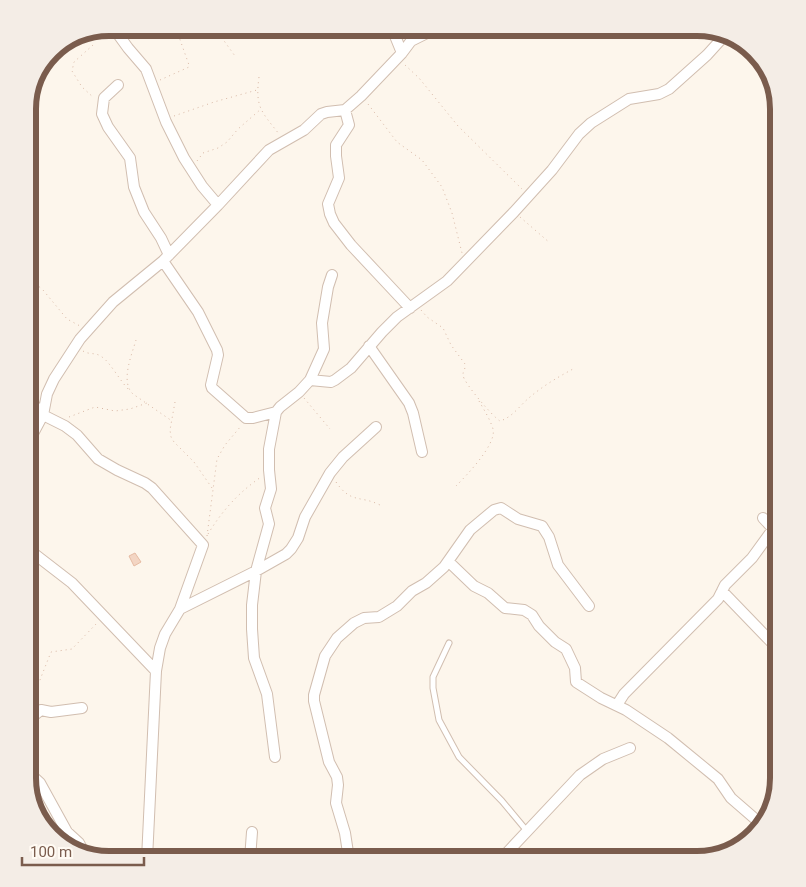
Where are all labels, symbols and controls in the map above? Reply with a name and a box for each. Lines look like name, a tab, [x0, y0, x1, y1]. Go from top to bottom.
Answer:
scale bar	[22, 834, 145, 866]
text: 100 m	[30, 843, 72, 861]

